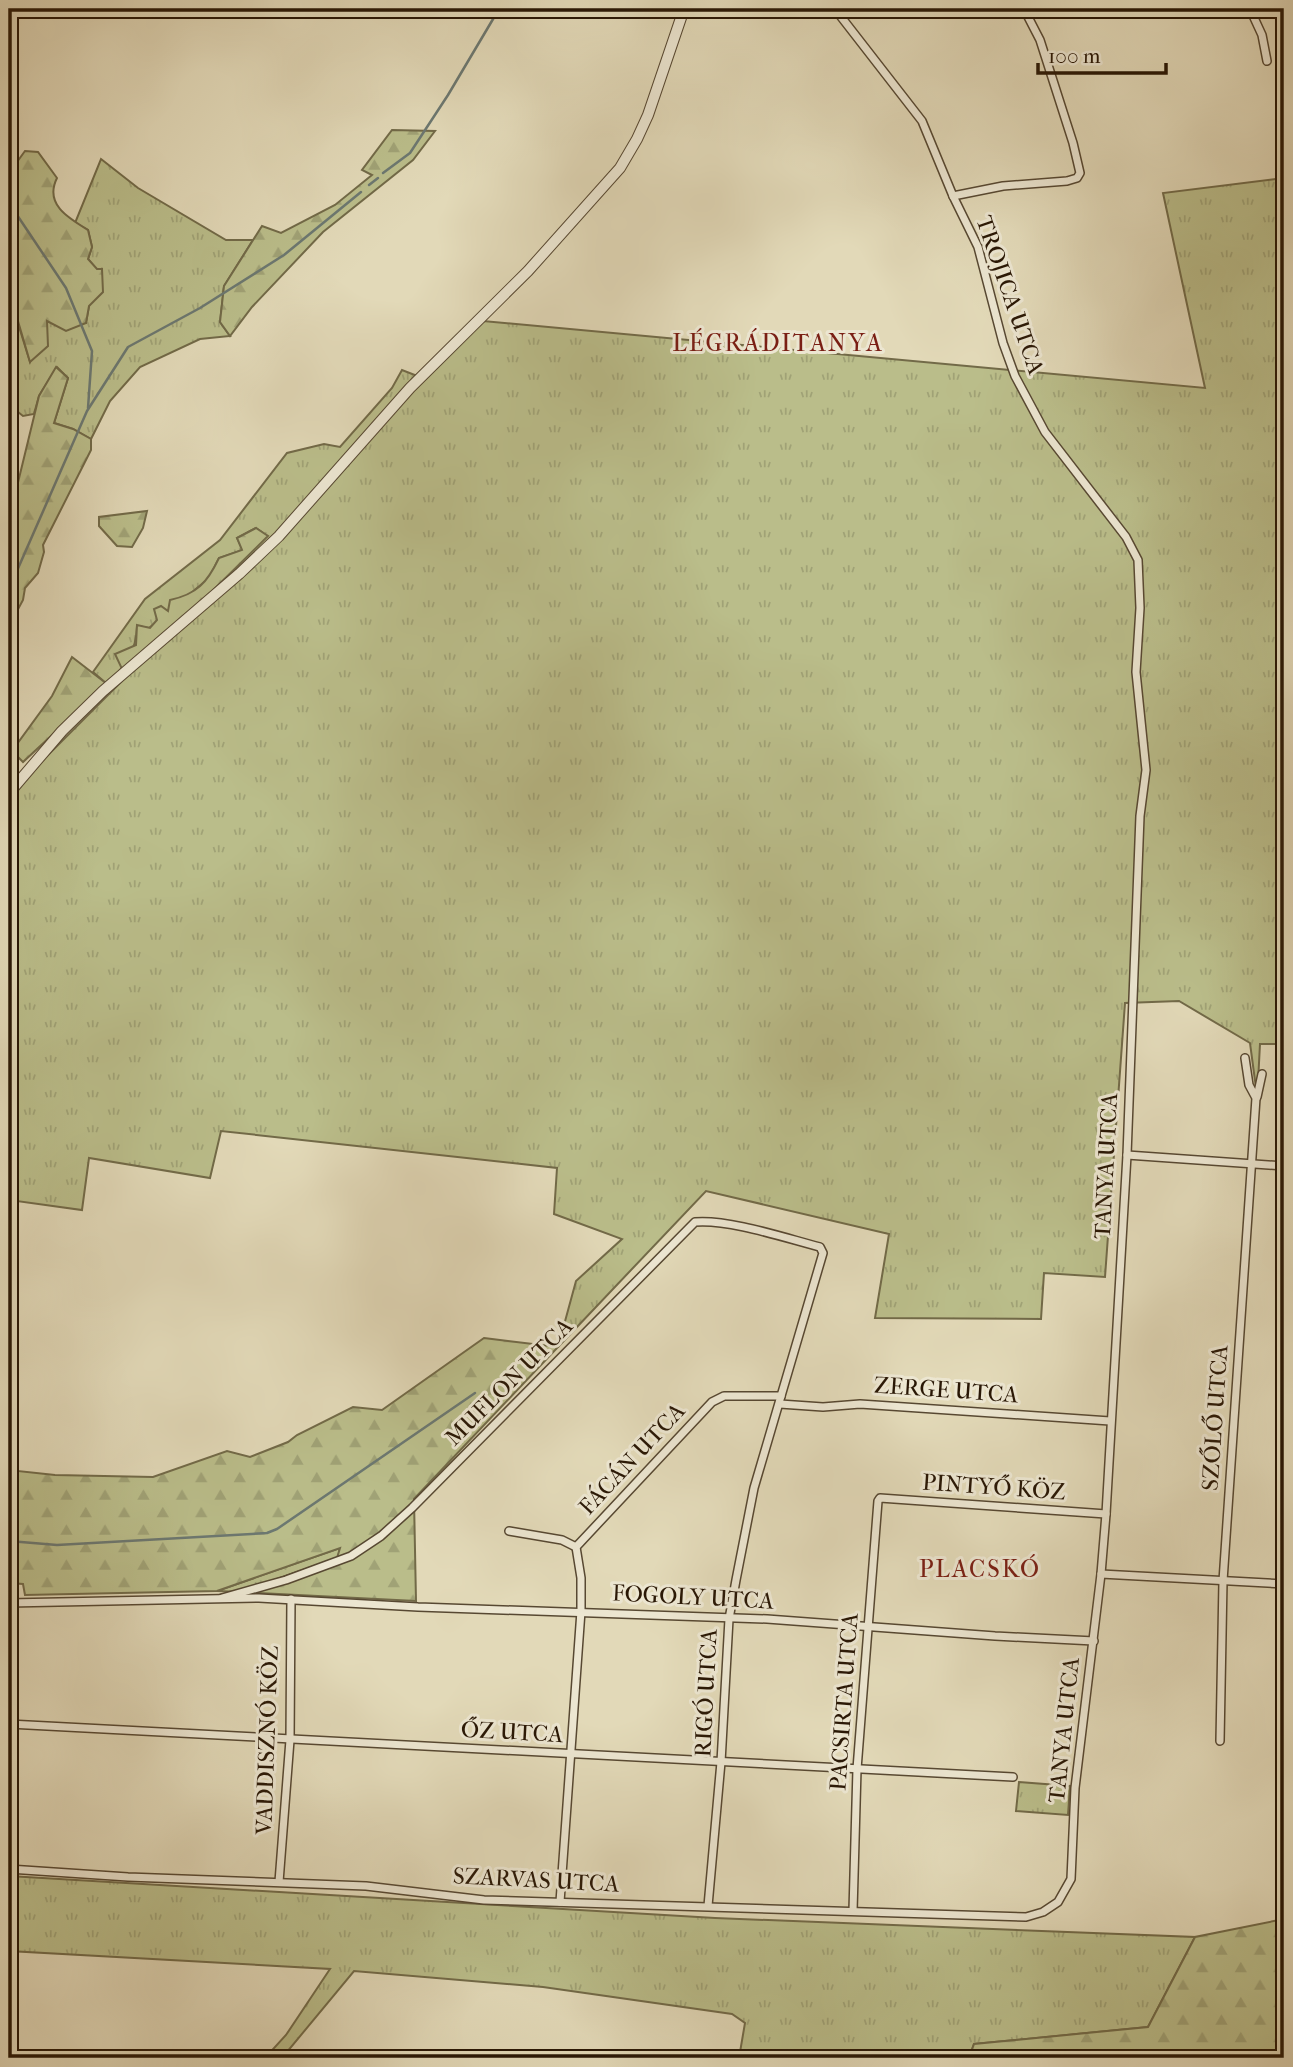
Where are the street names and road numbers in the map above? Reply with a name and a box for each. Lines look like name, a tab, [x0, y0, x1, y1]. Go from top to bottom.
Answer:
street label: TROJICA UTCA	[970, 212, 1050, 379]
street label: TANYA UTCA	[1089, 1091, 1123, 1240]
street label: MUFLON UTCA	[440, 1312, 579, 1451]
street label: SZŐLŐ UTCA	[1195, 1343, 1234, 1492]
street label: ZERGE UTCA	[873, 1371, 1020, 1409]
street label: FÁCÁN UTCA	[573, 1397, 691, 1520]
street label: PINTYŐ KÖZ	[921, 1468, 1067, 1506]
street label: FOGOLY UTCA	[612, 1579, 776, 1615]
street label: PACSIRTA UTCA	[824, 1611, 864, 1792]
street label: RIGÓ UTCA	[688, 1627, 723, 1758]
street label: VADDISZNÓ KÖZ	[249, 1644, 284, 1836]
street label: TANYA UTCA	[1043, 1655, 1085, 1804]
street label: ŐZ UTCA	[460, 1715, 565, 1748]
street label: SZARVAS UTCA	[452, 1862, 621, 1898]

